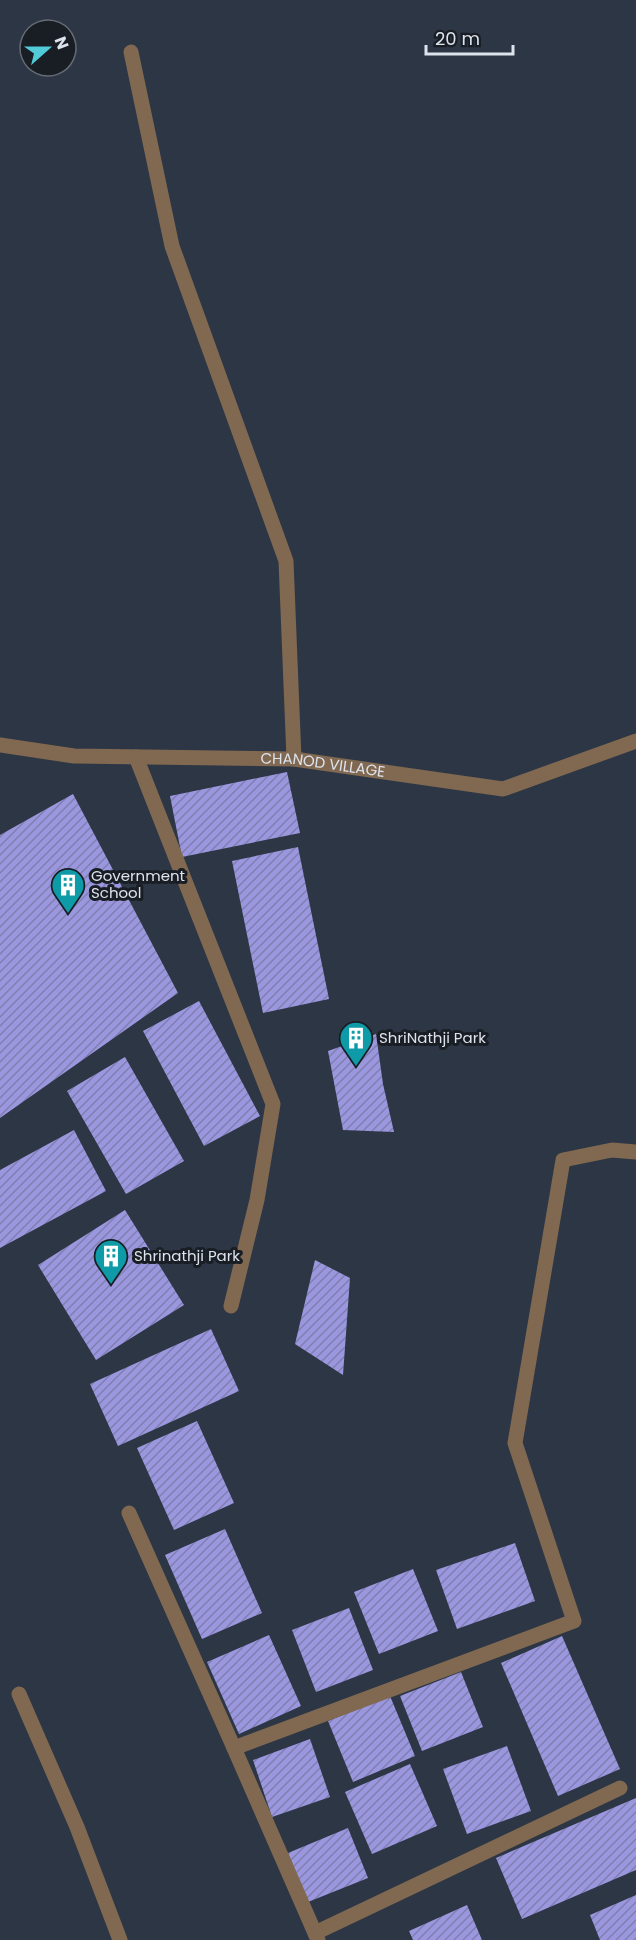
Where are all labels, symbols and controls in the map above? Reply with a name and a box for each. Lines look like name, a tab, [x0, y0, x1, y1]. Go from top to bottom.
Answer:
north arrow	[18, 18, 78, 78]
scale bar	[426, 18, 513, 56]
text: 20 m	[435, 26, 480, 51]
text: N	[49, 33, 74, 53]
street label: CHANOD VILLAGE	[260, 748, 386, 782]
place label: Government School	[91, 865, 185, 903]
building icon: Government School	[50, 867, 86, 914]
building icon: ShriNathji Park	[338, 1020, 374, 1067]
place label: ShriNathji Park	[379, 1027, 486, 1048]
building icon: Shrinathji Park	[93, 1238, 129, 1285]
place label: Shrinathji Park	[134, 1245, 240, 1266]

